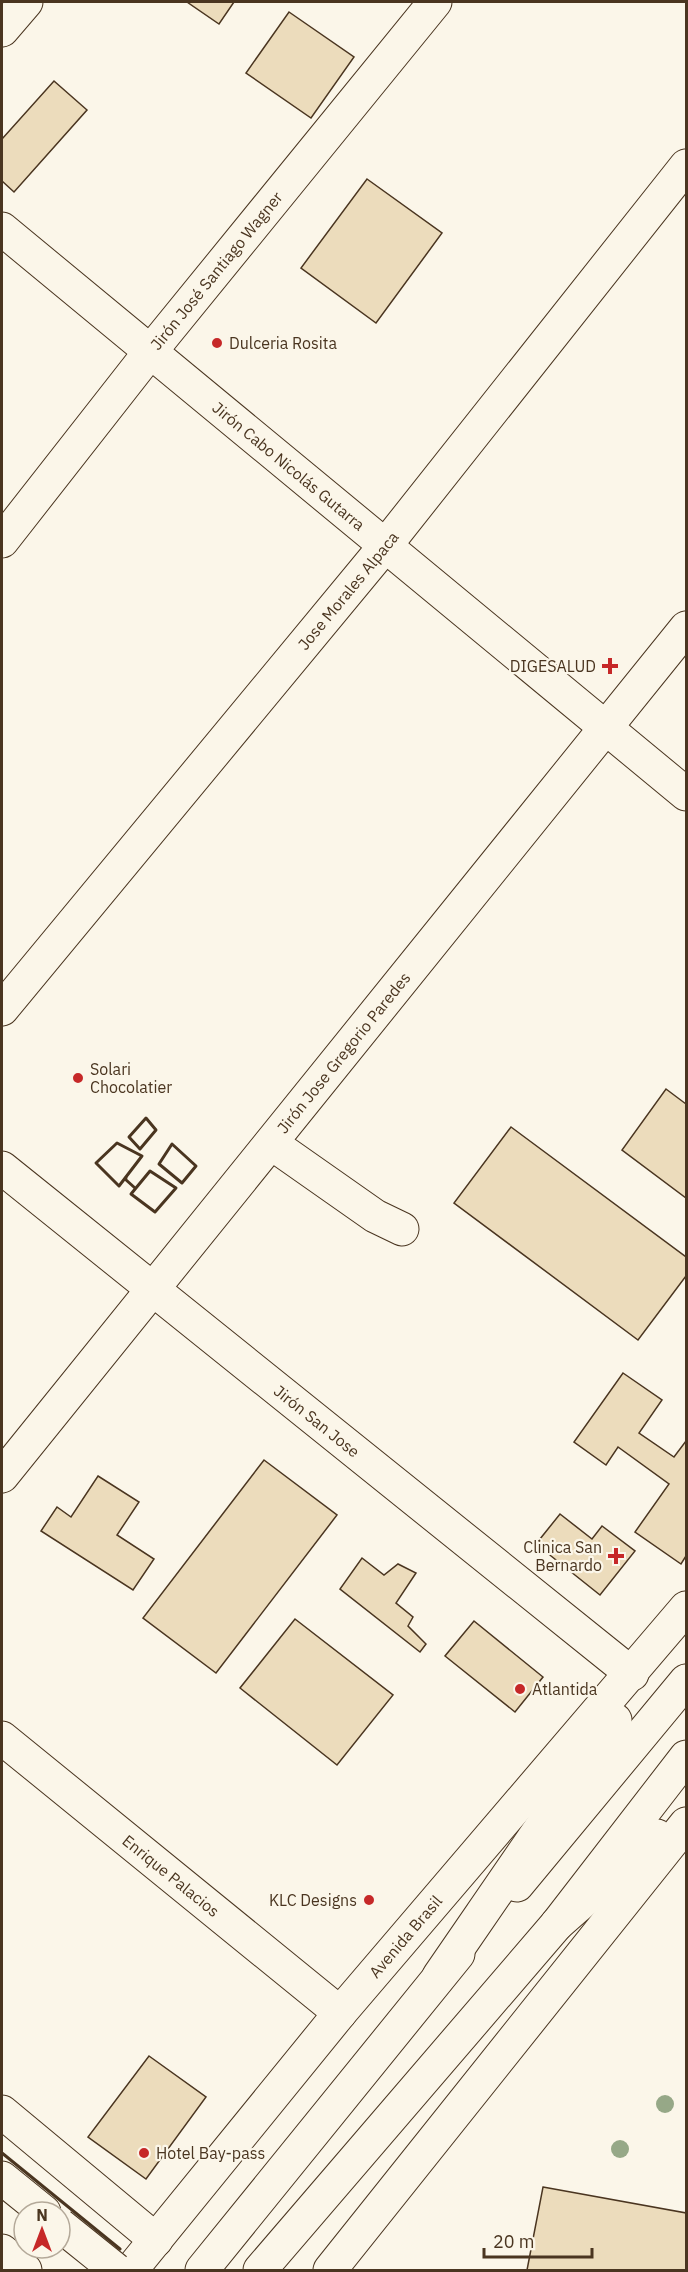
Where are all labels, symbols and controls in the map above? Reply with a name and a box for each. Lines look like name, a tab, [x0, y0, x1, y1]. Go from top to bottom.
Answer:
street label: Jirón José Santiago Wagner	[146, 187, 287, 354]
place label: Dulceria Rosita	[229, 333, 337, 353]
marker: Dulceria Rosita	[210, 336, 224, 350]
street label: Jirón Cabo Nicolás Gutarra	[209, 397, 369, 535]
street label: Jose Morales Alpaca	[293, 527, 403, 654]
place label: DIGESALUD	[510, 656, 596, 676]
marker: DIGESALUD	[601, 657, 619, 675]
street label: Jirón Jose Gregorio Paredes	[272, 968, 415, 1137]
place label: Solari Chocolatier	[90, 1059, 172, 1097]
marker: Solari Chocolatier	[71, 1071, 85, 1085]
street label: Jirón San Jose	[270, 1381, 364, 1462]
place label: Clinica San Bernardo	[523, 1537, 602, 1575]
marker: Clinica San Bernardo	[607, 1547, 625, 1565]
place label: Atlantida	[532, 1679, 598, 1699]
marker: Atlantida	[513, 1682, 527, 1696]
street label: Enrique Palacios	[119, 1830, 224, 1921]
place label: KLC Designs	[269, 1890, 357, 1910]
street label: Avenida Brasil	[365, 1891, 446, 1982]
marker: KLC Designs	[362, 1893, 376, 1907]
place label: Hotel Bay-pass	[156, 2143, 265, 2163]
marker: Hotel Bay-pass	[137, 2146, 151, 2160]
north arrow	[12, 2200, 72, 2260]
text: N	[36, 2205, 48, 2225]
scale bar	[484, 2221, 592, 2259]
text: 20 m	[493, 2230, 535, 2253]

